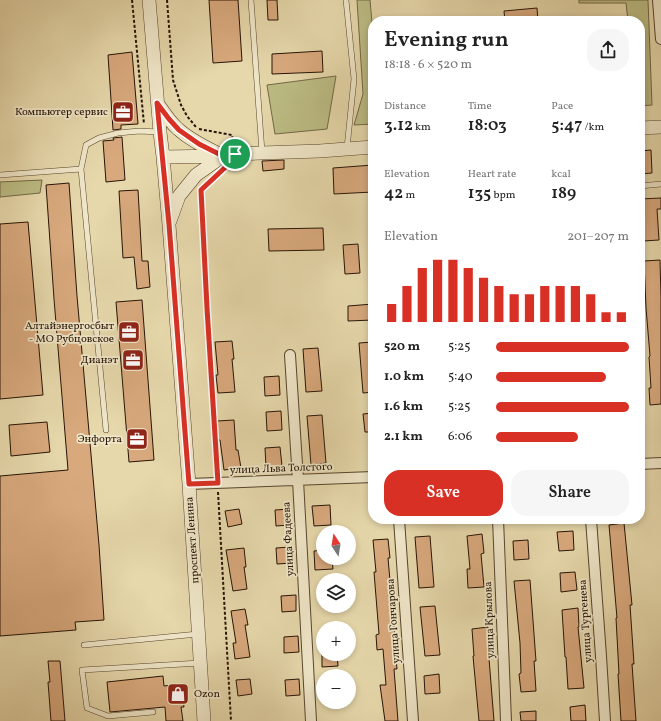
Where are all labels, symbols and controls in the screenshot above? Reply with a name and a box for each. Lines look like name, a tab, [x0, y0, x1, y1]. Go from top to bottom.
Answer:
text: Evening run	[384, 25, 509, 56]
button: share	[587, 29, 629, 71]
text: 18:18 · 6 × 520 m	[384, 56, 472, 74]
office icon: Компьютер сервис	[110, 99, 136, 125]
text: Distance	[384, 99, 426, 114]
text: Time	[468, 99, 492, 114]
text: Pace	[551, 99, 573, 114]
place label: Компьютер сервис	[15, 105, 108, 120]
text: 3.12	[384, 114, 413, 137]
text: 18:03	[468, 114, 507, 137]
text: 5:47	[551, 114, 582, 137]
text: km	[413, 120, 431, 135]
text: /km	[582, 120, 604, 135]
pin	[218, 137, 252, 171]
icon: arrive	[224, 143, 246, 165]
text: Elevation	[384, 167, 430, 182]
text: Heart rate	[468, 167, 516, 182]
text: kcal	[551, 167, 571, 182]
text: 42	[384, 182, 403, 205]
text: 135	[468, 182, 491, 205]
text: 189	[551, 182, 576, 205]
text: m	[403, 188, 415, 203]
text: bpm	[491, 188, 516, 203]
text: Elevation	[384, 228, 438, 246]
text: 201–207 m	[567, 228, 629, 246]
place label: Алтайэнергосбыт - МО Рубцовское	[25, 319, 114, 347]
office icon: Алтайэнергосбыт - МО Рубцовское	[116, 319, 142, 345]
text: 520 m	[384, 338, 420, 356]
text: 5:25	[448, 338, 471, 356]
office icon: Дианэт	[120, 347, 146, 373]
place label: Дианэт	[81, 353, 118, 368]
text: 1.0 km	[384, 368, 424, 386]
text: 5:40	[448, 368, 473, 386]
text: 1.6 km	[384, 398, 423, 416]
text: 5:25	[448, 398, 471, 416]
office icon: Энфорта	[124, 426, 150, 452]
text: 2.1 km	[384, 428, 423, 446]
text: 6:06	[448, 428, 472, 446]
place label: Энфорта	[78, 432, 123, 447]
street label: улица Льва Толстого	[229, 460, 333, 478]
button: Save	[384, 470, 503, 516]
button: Share	[511, 470, 629, 516]
street label: проспект Ленина	[182, 496, 204, 584]
street label: улица Фадеева	[280, 501, 298, 577]
north arrow	[316, 525, 356, 565]
map controls	[316, 525, 356, 709]
button: layers	[316, 573, 356, 613]
street label: улица Гончарова	[384, 578, 404, 664]
street label: улица Тургенева	[576, 578, 596, 663]
street label: улица Крылова	[481, 581, 499, 659]
button: +	[316, 621, 356, 661]
button: −	[316, 669, 356, 709]
shop icon: Ozon	[165, 681, 191, 707]
place label: Ozon	[194, 687, 220, 702]

